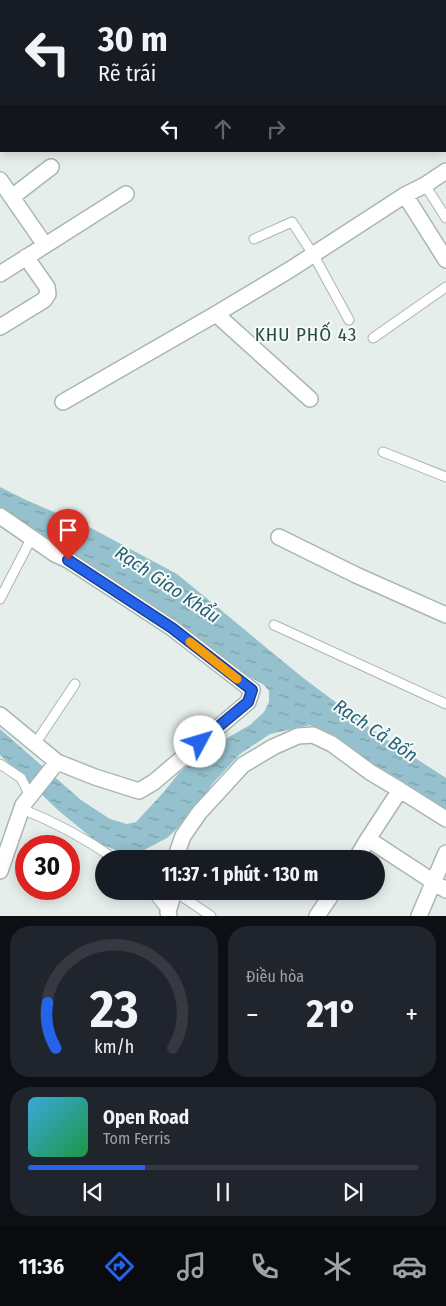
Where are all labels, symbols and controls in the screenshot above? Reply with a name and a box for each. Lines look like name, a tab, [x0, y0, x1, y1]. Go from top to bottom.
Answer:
text: 30 m	[98, 18, 168, 60]
icon: left	[15, 20, 80, 85]
text: Rẽ trái	[98, 60, 156, 87]
icon: left	[156, 115, 184, 143]
icon: ahead	[209, 115, 237, 143]
icon: right	[262, 115, 290, 143]
district label: KHU PHỐ 43	[255, 321, 357, 346]
pin	[47, 509, 89, 560]
icon: arrive	[54, 516, 82, 544]
water label: Rạch Giao Khẩu	[111, 541, 225, 628]
water label: Rạch Cả Bốn	[329, 694, 422, 767]
position arrow	[173, 715, 225, 767]
speed limit sign: 30	[15, 835, 80, 900]
text: 11:37 · 1 phút · 130 m	[162, 863, 318, 886]
text: Điều hòa	[246, 967, 304, 986]
text: 23	[89, 978, 138, 1041]
text: 21°	[307, 991, 357, 1037]
text: −	[246, 998, 259, 1031]
text: +	[405, 998, 418, 1031]
text: km/h	[94, 1036, 134, 1058]
text: Open Road	[103, 1106, 189, 1129]
text: Tom Ferris	[103, 1129, 170, 1148]
icon: previous	[79, 1178, 107, 1206]
icon: pause	[209, 1178, 237, 1206]
icon: next	[339, 1178, 367, 1206]
icon: directions	[102, 1249, 137, 1284]
icon: music	[174, 1249, 209, 1284]
icon: phone	[247, 1249, 282, 1284]
icon: climate	[320, 1249, 355, 1284]
icon: car	[392, 1249, 427, 1284]
text: 11:36	[19, 1253, 64, 1280]

